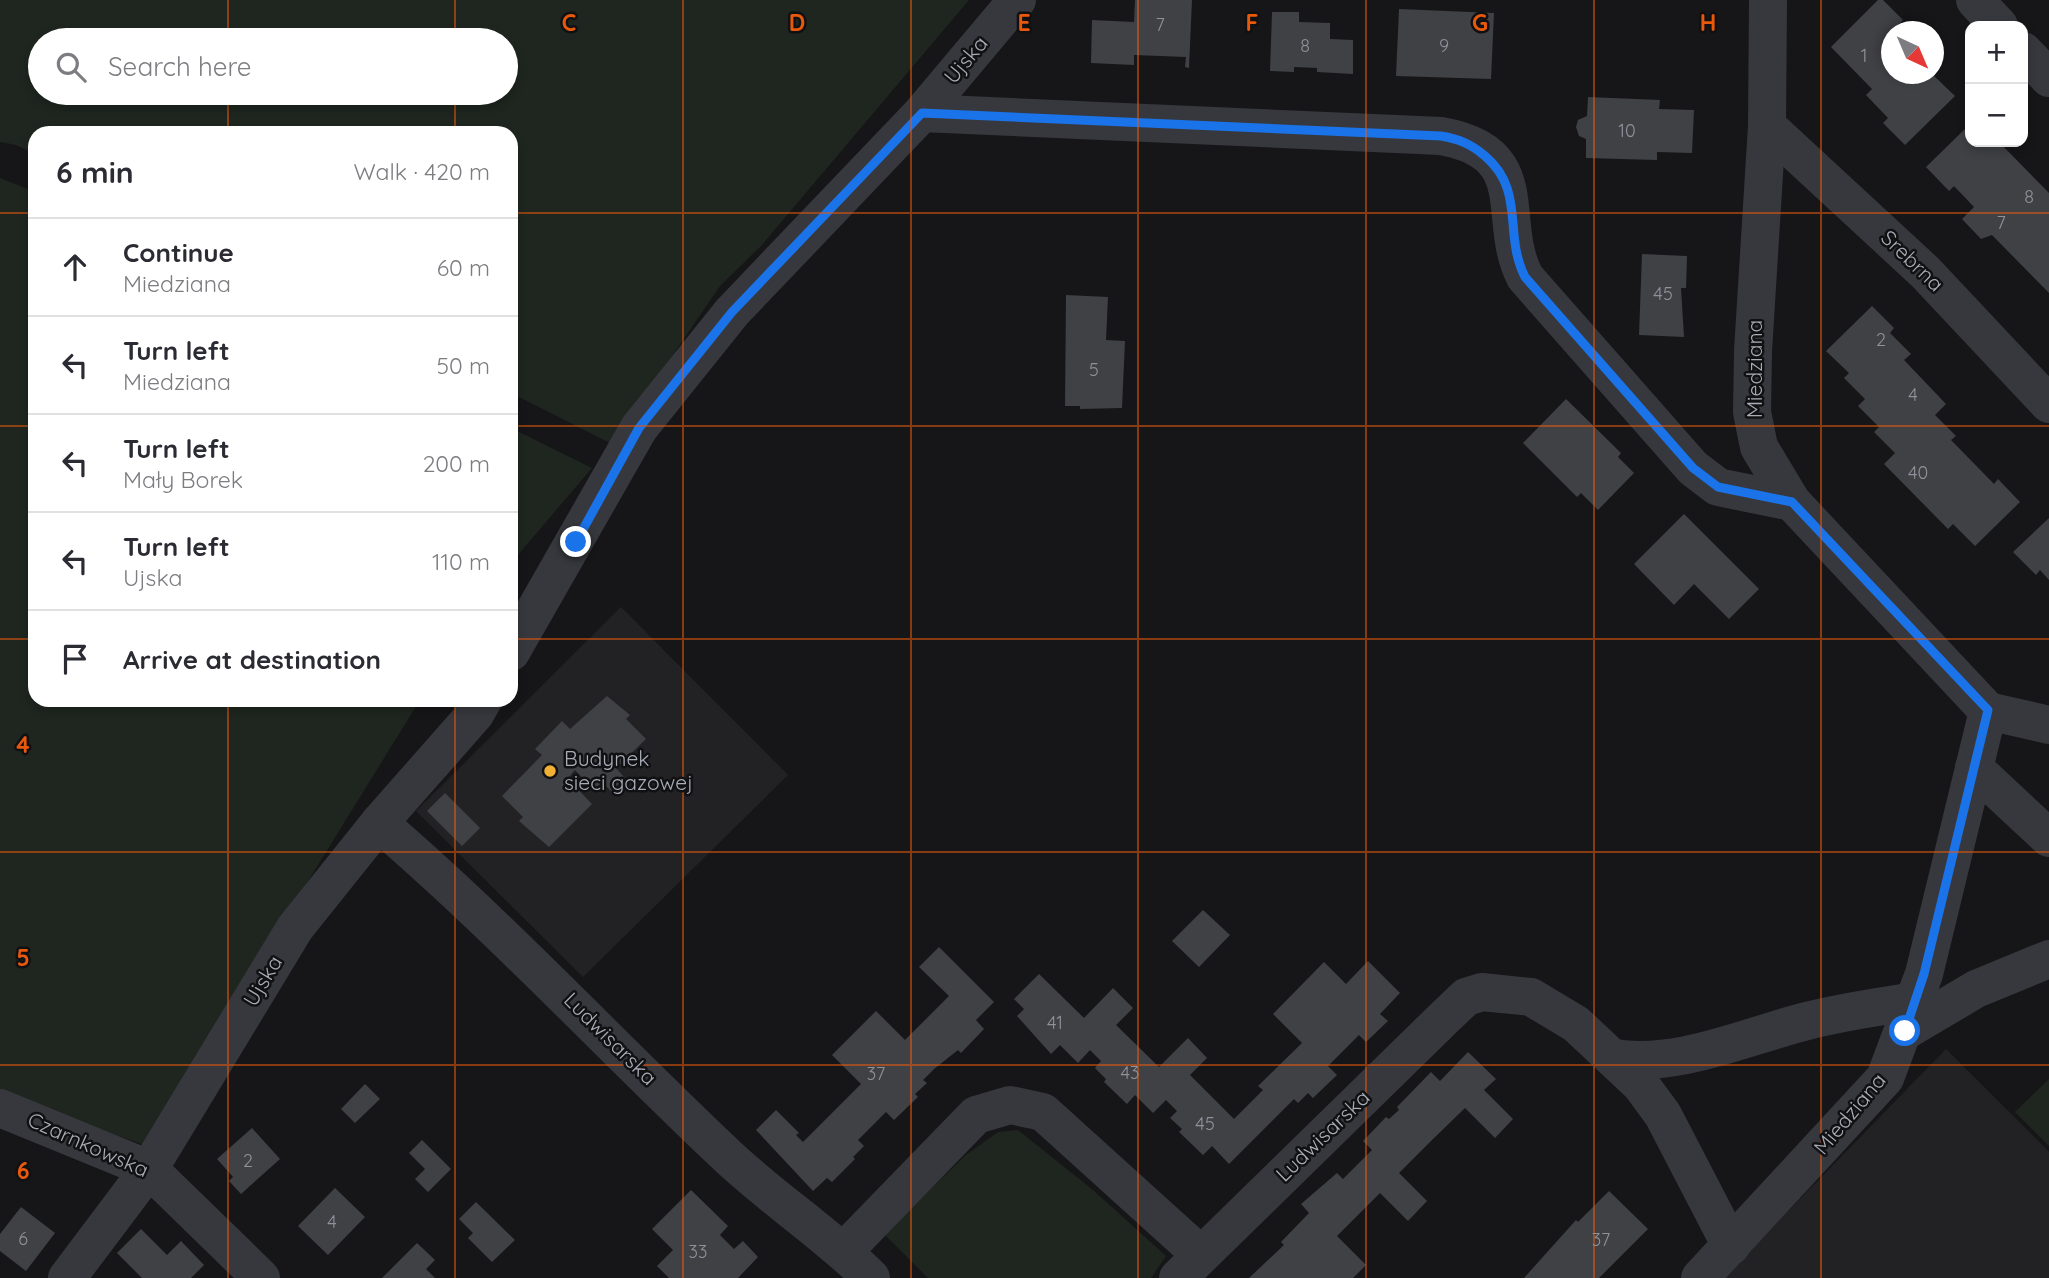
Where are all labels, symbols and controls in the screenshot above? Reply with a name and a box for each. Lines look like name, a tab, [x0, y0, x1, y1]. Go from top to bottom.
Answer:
text: C	[562, 8, 576, 37]
text: D	[789, 8, 805, 37]
text: E	[1017, 8, 1031, 37]
text: F	[1246, 8, 1258, 37]
text: G	[1472, 8, 1488, 37]
text: H	[1700, 8, 1716, 37]
house number: 7	[1155, 13, 1165, 36]
north arrow	[1881, 21, 1944, 84]
map controls	[1965, 21, 2028, 147]
button: +	[1965, 21, 2028, 84]
search box	[28, 28, 518, 105]
street label: Ujska	[938, 30, 993, 89]
house number: 8	[1300, 34, 1310, 57]
house number: 9	[1439, 34, 1449, 57]
house number: 1	[1861, 44, 1867, 67]
icon: search	[52, 48, 90, 86]
text: Search here	[108, 50, 252, 83]
button: −	[1965, 84, 2028, 147]
house number: 10	[1618, 119, 1636, 142]
text: 6 min	[56, 153, 134, 191]
text: Walk · 420 m	[354, 157, 490, 186]
house number: 8	[2024, 185, 2034, 208]
house number: 7	[1996, 211, 2006, 234]
street label: Srebrna	[1876, 224, 1949, 296]
text: Continue	[123, 236, 234, 269]
icon: ahead	[56, 248, 94, 286]
text: 60 m	[437, 253, 490, 282]
text: Miedziana	[123, 269, 231, 298]
house number: 45	[1653, 282, 1673, 305]
street label: Miedziana	[1741, 320, 1767, 418]
house number: 2	[1876, 328, 1886, 351]
text: Turn left	[123, 334, 230, 367]
icon: left	[56, 346, 94, 384]
text: 50 m	[437, 351, 490, 380]
house number: 5	[1089, 358, 1099, 381]
text: Miedziana	[123, 367, 231, 396]
house number: 4	[1908, 383, 1918, 406]
text: Turn left	[123, 432, 230, 465]
icon: left	[56, 444, 94, 482]
text: 200 m	[423, 449, 490, 478]
house number: 40	[1908, 461, 1928, 484]
text: Mały Borek	[123, 465, 243, 494]
route end	[560, 526, 591, 557]
text: Turn left	[123, 530, 230, 563]
icon: left	[56, 542, 94, 580]
text: 110 m	[432, 547, 490, 576]
text: Ujska	[123, 563, 183, 592]
icon: arrive	[56, 640, 94, 678]
text: Arrive at destination	[123, 643, 381, 676]
text: 4	[16, 730, 30, 759]
place label: Budynek sieci gazowej	[564, 745, 693, 795]
marker: Budynek sieci gazowej	[542, 763, 558, 779]
text: 5	[16, 943, 30, 972]
street label: Ujska	[237, 950, 287, 1010]
street label: Ludwisarska	[559, 986, 663, 1090]
house number: 41	[1047, 1011, 1063, 1034]
route start	[1889, 1015, 1920, 1046]
house number: 43	[1121, 1061, 1139, 1084]
house number: 37	[867, 1062, 885, 1085]
street label: Miedziana	[1808, 1067, 1891, 1159]
street label: Ludwisarska	[1270, 1084, 1375, 1187]
street label: Czarnkowska	[24, 1106, 153, 1182]
house number: 45	[1195, 1112, 1215, 1135]
house number: 2	[243, 1149, 253, 1172]
text: 6	[17, 1156, 29, 1185]
house number: 4	[327, 1210, 337, 1233]
house number: 6	[18, 1227, 28, 1250]
house number: 37	[1592, 1228, 1610, 1251]
house number: 33	[689, 1240, 707, 1263]

